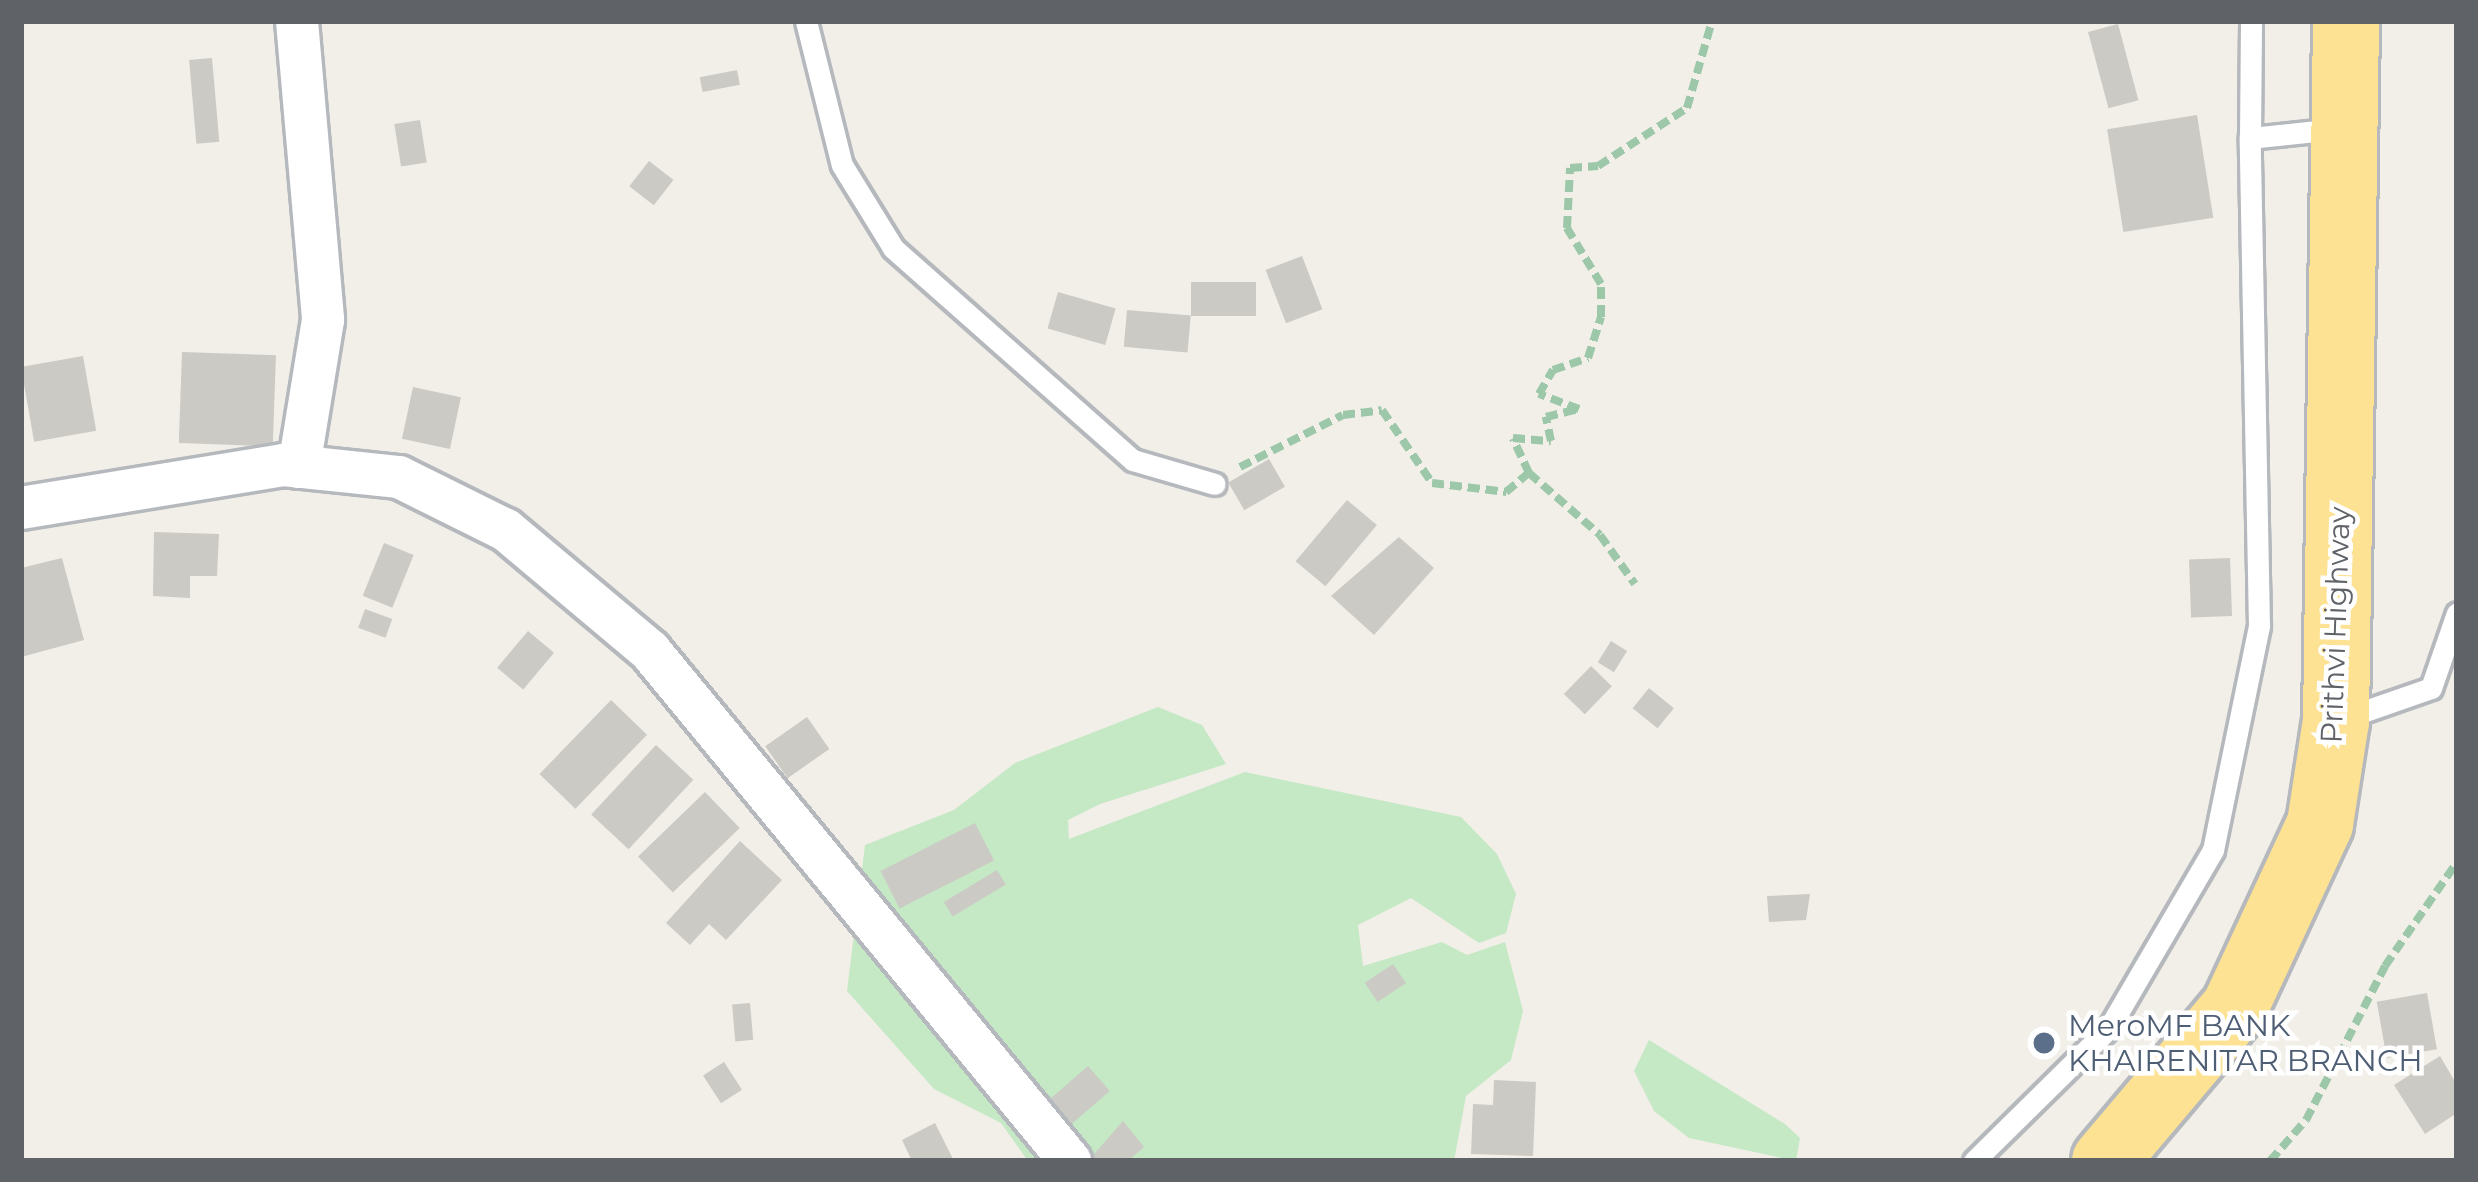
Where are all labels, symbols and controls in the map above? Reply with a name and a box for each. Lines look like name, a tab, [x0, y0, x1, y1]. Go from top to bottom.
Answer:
street label: Prithvi Highway	[2314, 506, 2358, 744]
place label: MeroMF BANK KHAIRENITAR BRANCH	[2068, 1008, 2423, 1078]
marker: MeroMF BANK KHAIRENITAR BRANCH	[2031, 1030, 2057, 1056]

